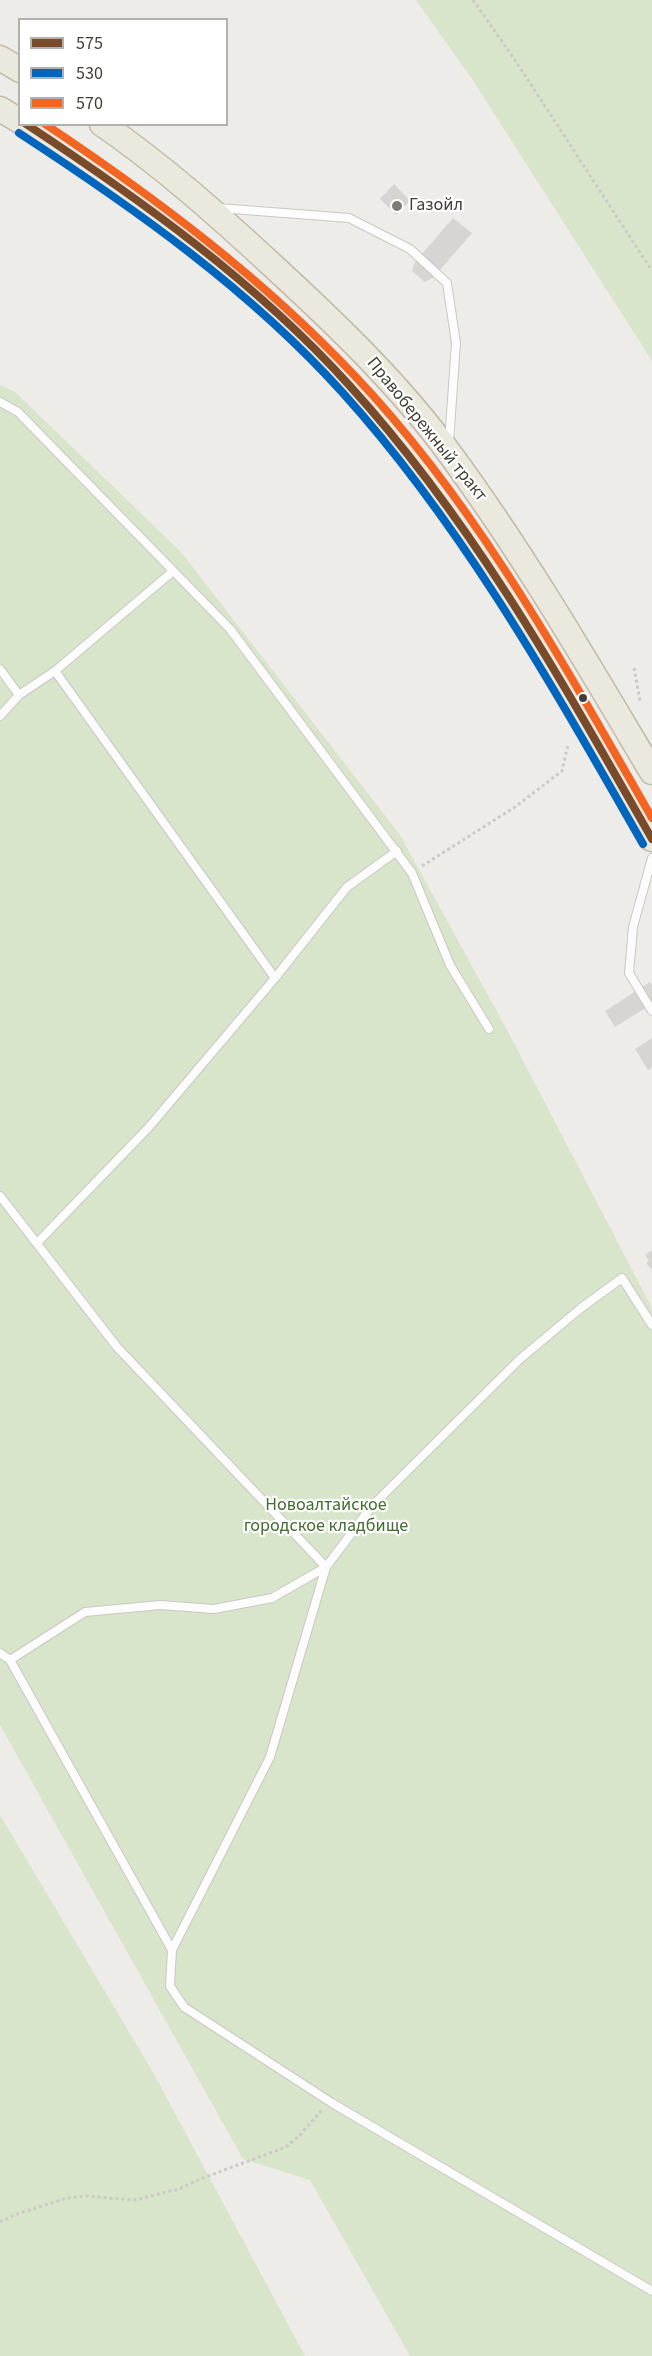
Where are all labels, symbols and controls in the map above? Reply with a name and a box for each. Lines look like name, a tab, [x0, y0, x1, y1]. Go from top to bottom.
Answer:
legend	[18, 18, 228, 126]
text: 575	[76, 31, 103, 56]
text: 530	[76, 61, 103, 86]
text: 570	[76, 91, 103, 116]
place label: Газойл	[409, 195, 463, 217]
marker: Газойл	[390, 199, 404, 213]
street label: Правобережный тракт	[361, 354, 491, 506]
unlabelled marker	[577, 692, 589, 704]
park label: Новоалтайское городское кладбище	[244, 1495, 408, 1538]

